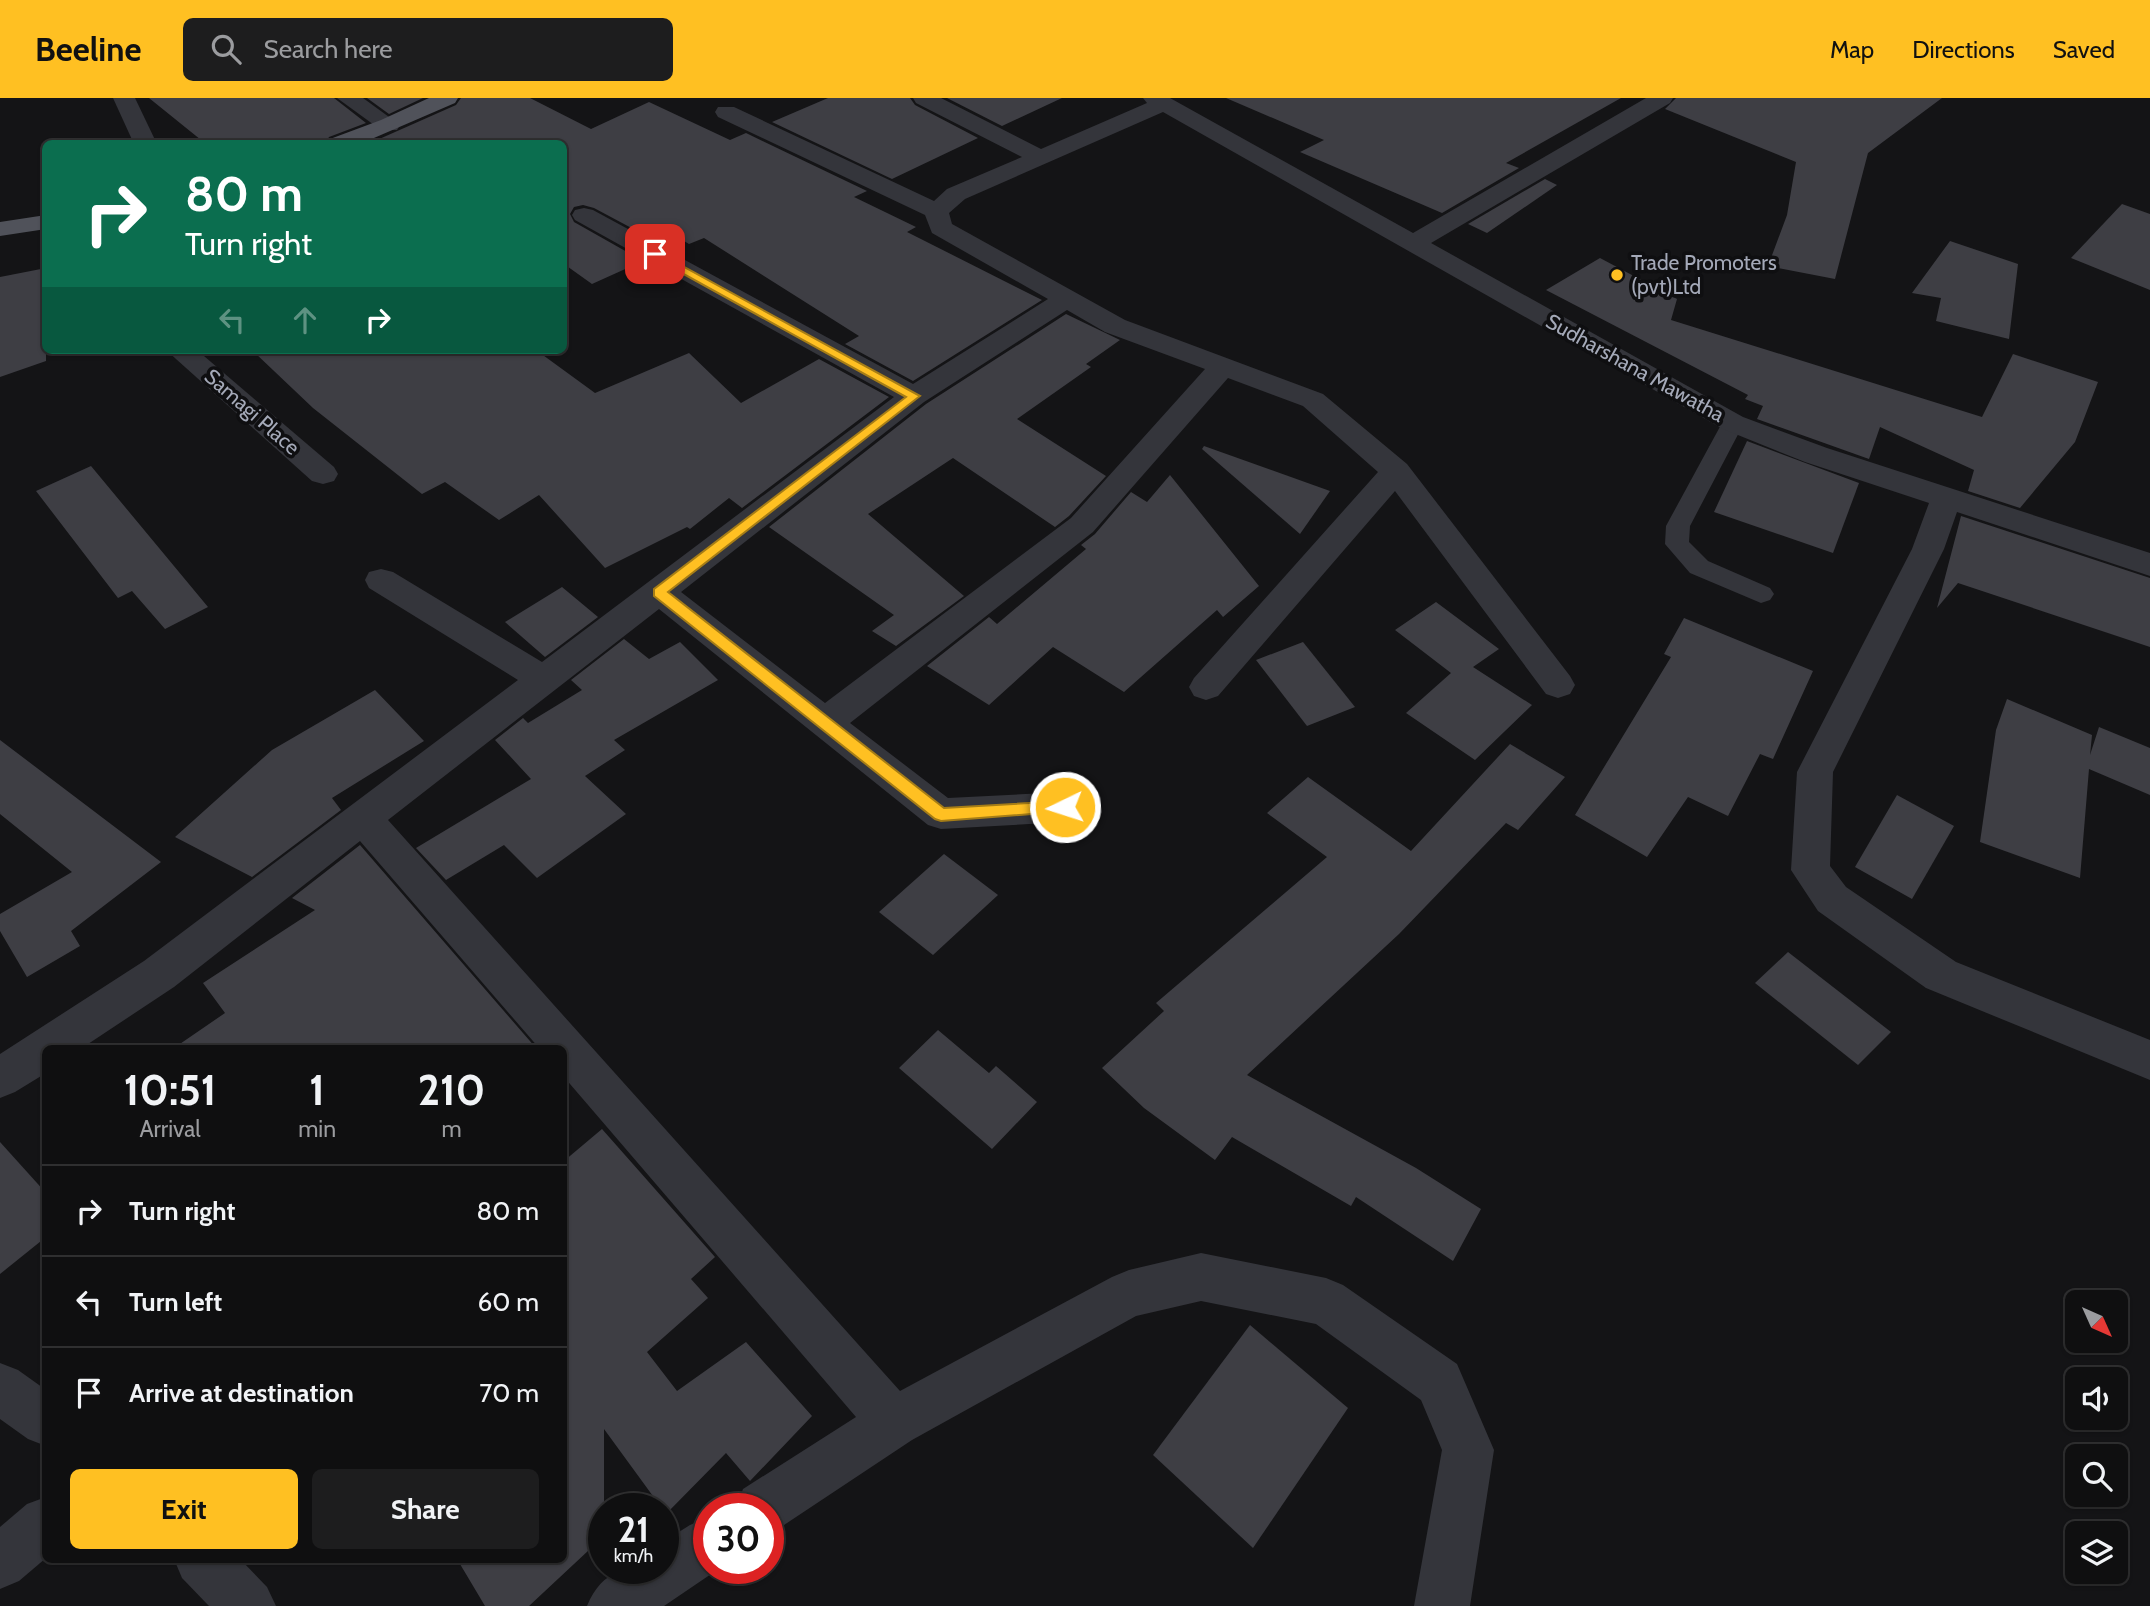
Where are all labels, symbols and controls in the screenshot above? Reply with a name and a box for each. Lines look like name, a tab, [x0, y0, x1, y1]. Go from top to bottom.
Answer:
search box	[183, 18, 673, 81]
text: Beeline	[35, 29, 141, 69]
icon: search	[207, 30, 245, 68]
text: Search here	[263, 33, 393, 65]
text: Map	[1830, 35, 1874, 64]
text: Directions	[1912, 35, 2015, 64]
text: Saved	[2053, 35, 2115, 64]
text: 80 m	[185, 164, 303, 223]
icon: right	[70, 168, 161, 259]
text: Turn right	[185, 224, 312, 263]
pin	[625, 224, 685, 284]
icon: arrive	[636, 235, 674, 273]
place label: Trade Promoters (pvt)Ltd	[1631, 250, 1777, 299]
marker: Trade Promoters (pvt)Ltd	[1609, 267, 1625, 283]
icon: left	[213, 301, 251, 339]
icon: ahead	[286, 301, 324, 339]
icon: right	[359, 301, 397, 339]
street label: Sudharshana Mawatha	[1542, 308, 1729, 427]
street label: Samagi Place	[200, 363, 305, 460]
position arrow	[1028, 770, 1102, 844]
text: 10:51	[124, 1064, 216, 1116]
text: 1	[309, 1064, 325, 1116]
text: 210	[418, 1064, 485, 1116]
text: Arrival	[139, 1115, 201, 1143]
text: min	[298, 1115, 336, 1143]
text: m	[441, 1115, 462, 1143]
icon: right	[70, 1192, 108, 1230]
text: Turn right	[129, 1195, 235, 1227]
text: 80 m	[476, 1195, 539, 1227]
icon: left	[70, 1283, 108, 1321]
text: Turn left	[129, 1286, 222, 1318]
text: 60 m	[477, 1286, 539, 1318]
north arrow	[2065, 1290, 2128, 1353]
map controls	[2065, 1290, 2128, 1584]
button: sound	[2065, 1367, 2128, 1430]
icon: arrive	[70, 1374, 108, 1412]
text: Arrive at destination	[129, 1377, 354, 1409]
text: 70 m	[479, 1377, 539, 1409]
button: search	[2065, 1444, 2128, 1507]
button: Exit	[70, 1469, 298, 1549]
button: Share	[312, 1469, 539, 1549]
speed limit sign: 30	[693, 1493, 784, 1584]
text: 21	[618, 1508, 649, 1551]
button: layers	[2065, 1521, 2128, 1584]
text: km/h	[614, 1545, 653, 1567]

